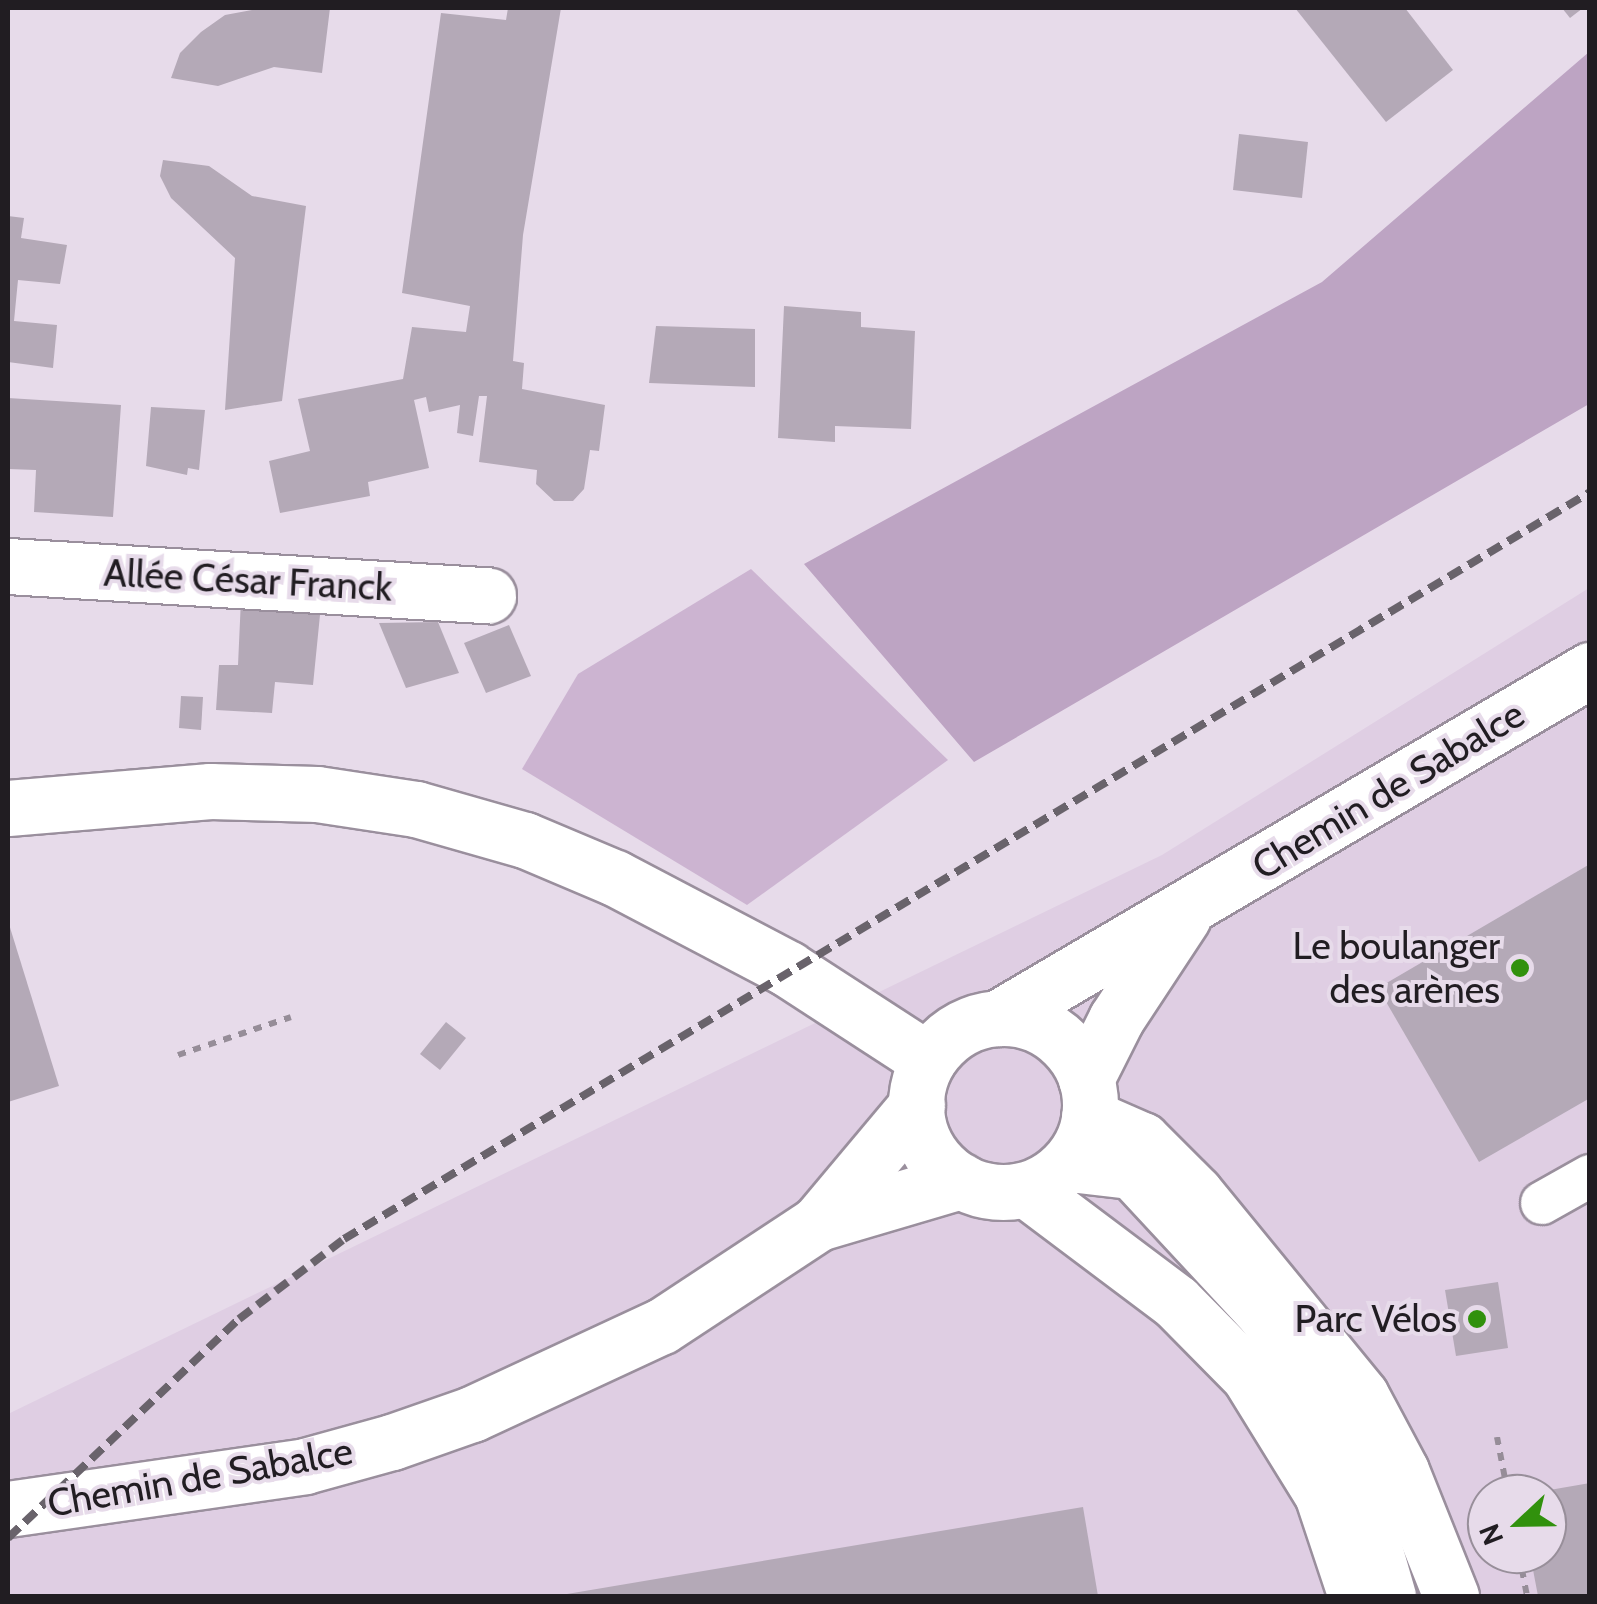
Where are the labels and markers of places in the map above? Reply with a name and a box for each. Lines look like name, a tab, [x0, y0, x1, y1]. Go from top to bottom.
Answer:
place label: Le boulanger des arènes	[1293, 923, 1500, 1012]
marker: Le boulanger des arènes	[1509, 957, 1531, 979]
place label: Parc Vélos	[1294, 1296, 1457, 1342]
marker: Parc Vélos	[1466, 1308, 1488, 1330]

